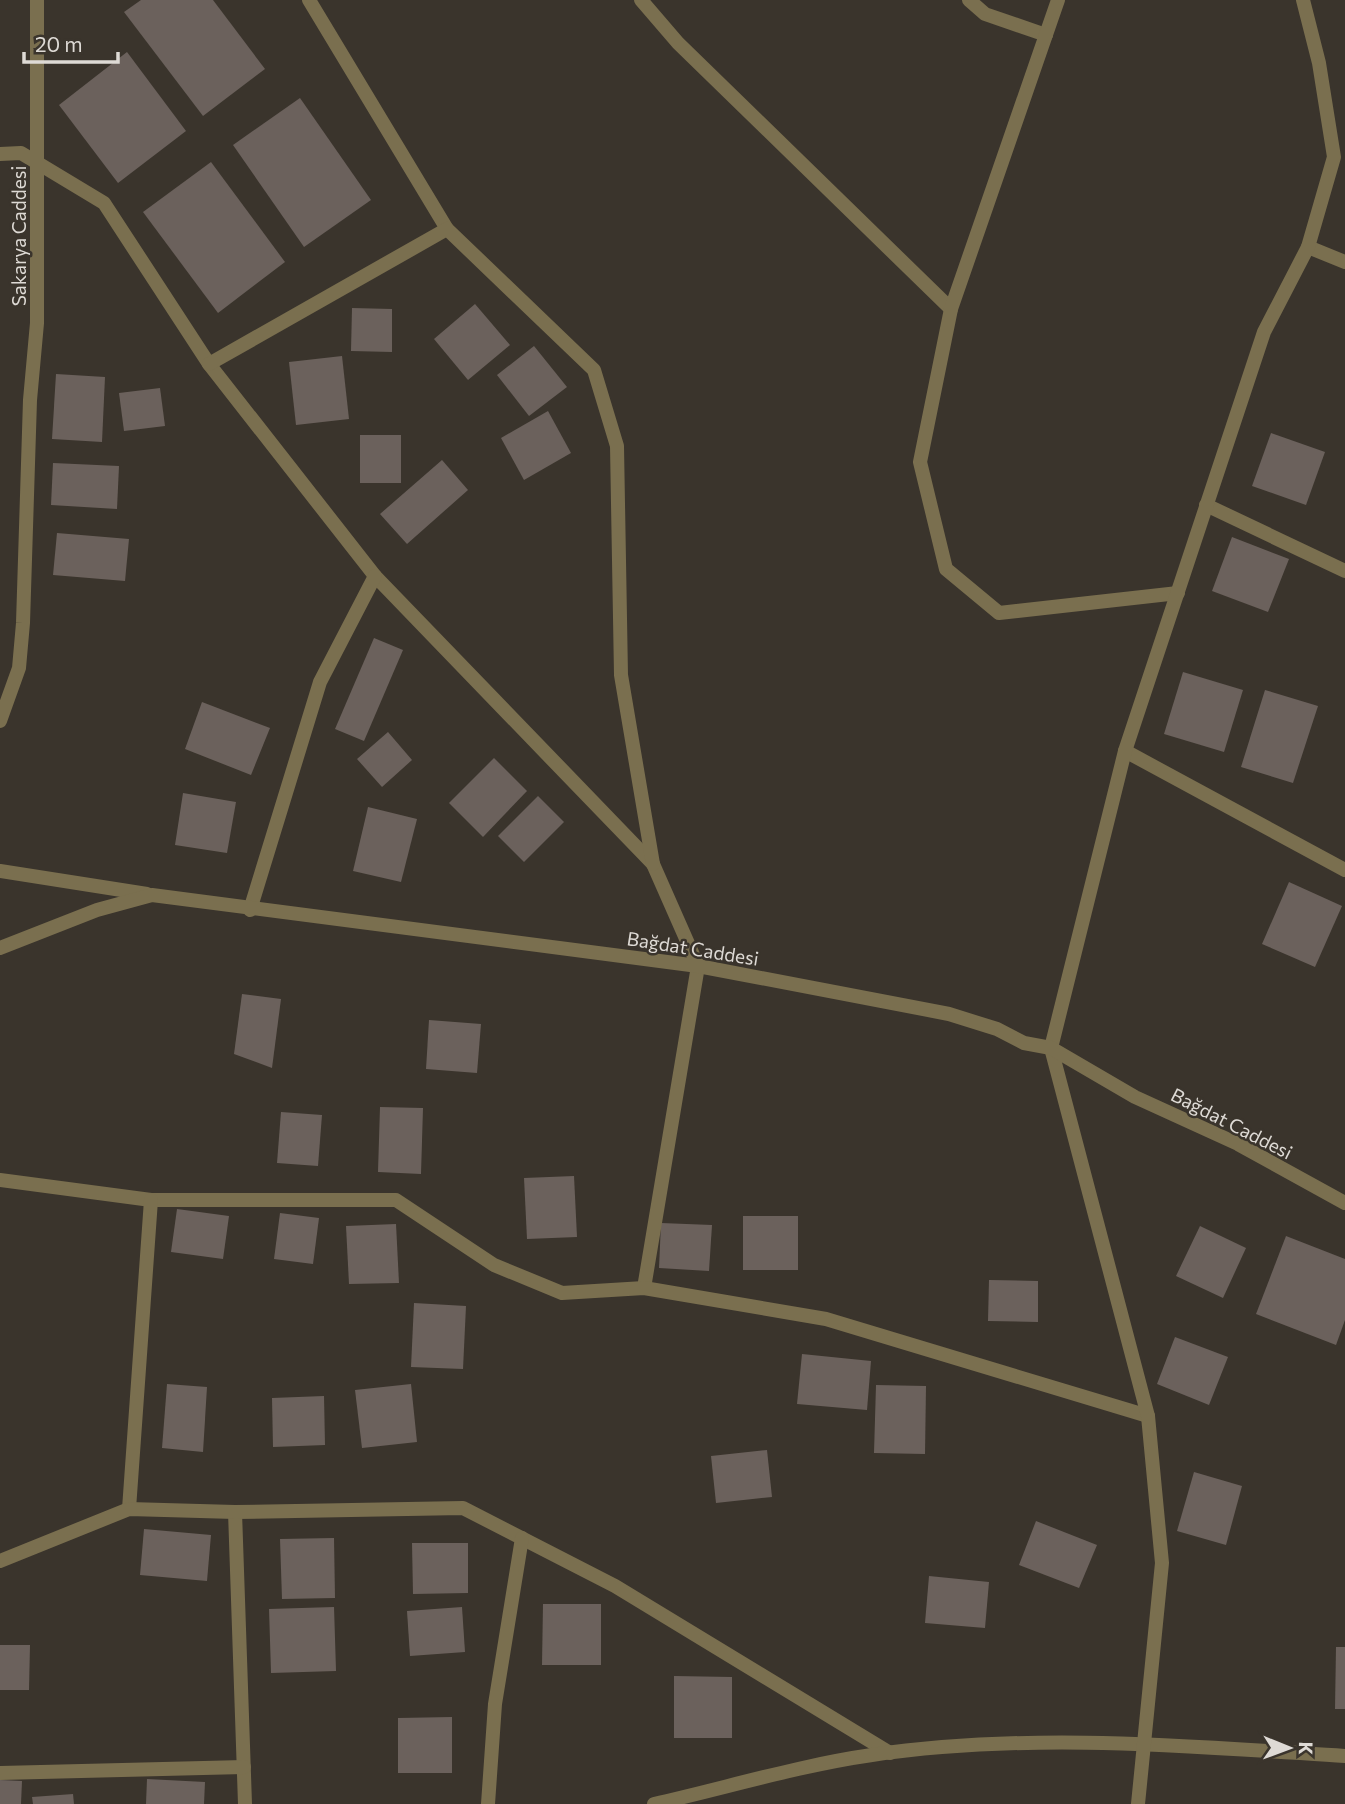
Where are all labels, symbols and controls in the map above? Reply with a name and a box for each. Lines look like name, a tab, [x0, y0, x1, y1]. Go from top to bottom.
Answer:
scale bar	[24, 21, 119, 65]
text: 20 m	[35, 31, 83, 56]
street label: Sakarya Caddesi	[7, 166, 30, 306]
street label: Bağdat Caddesi	[625, 926, 761, 970]
street label: Bağdat Caddesi	[1167, 1083, 1297, 1163]
north arrow	[1254, 1713, 1324, 1783]
text: K	[1295, 1741, 1318, 1755]

